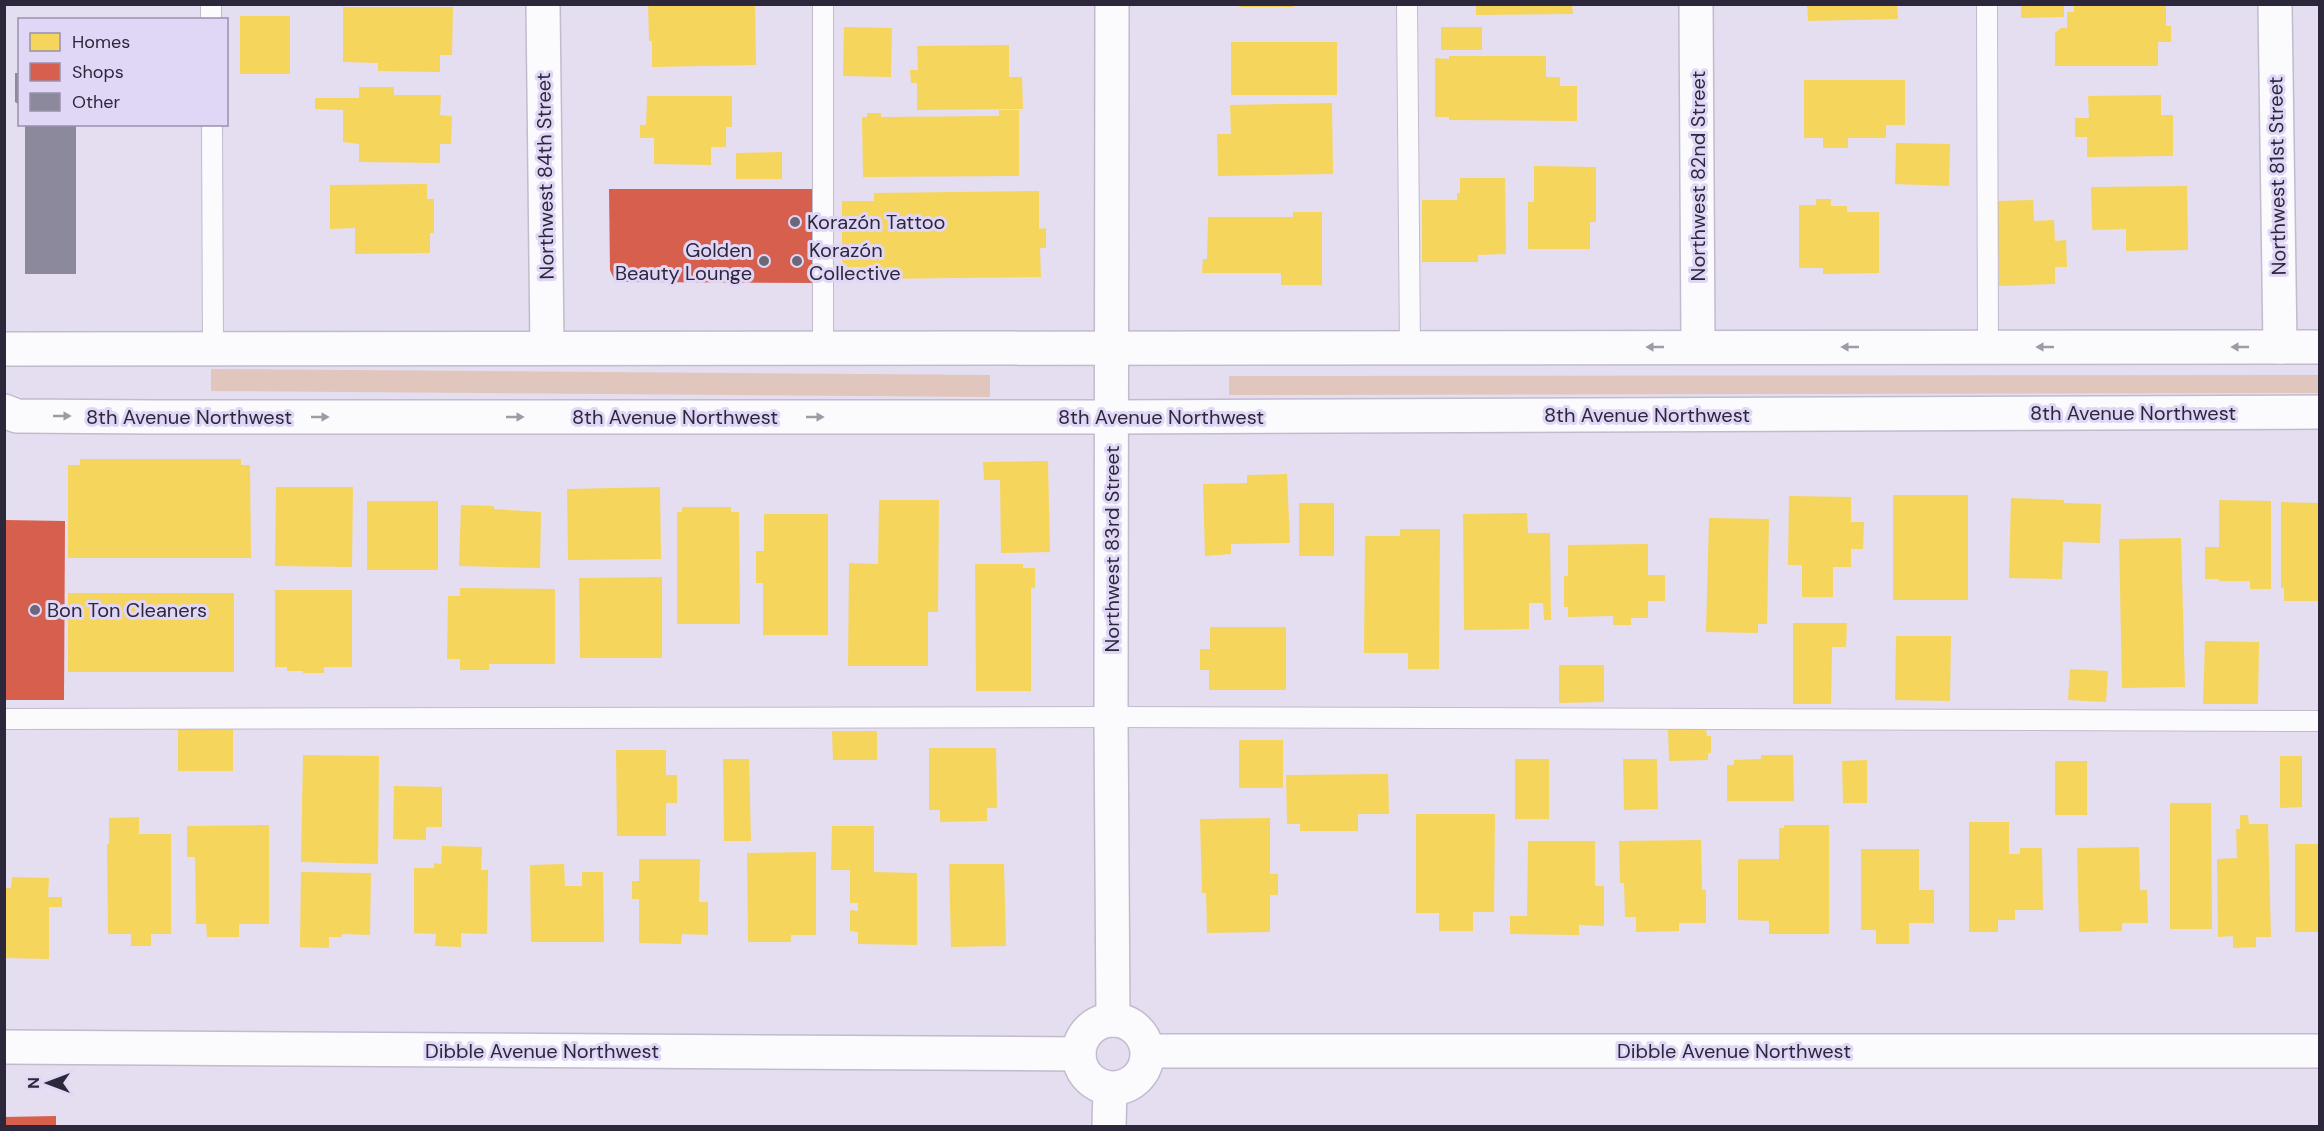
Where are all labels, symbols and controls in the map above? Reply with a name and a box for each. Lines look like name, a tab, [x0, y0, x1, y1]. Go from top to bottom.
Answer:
legend	[18, 18, 228, 126]
text: Homes	[72, 30, 130, 54]
text: Shops	[72, 60, 124, 84]
street label: Northwest 82nd Street	[1685, 70, 1711, 281]
street label: Northwest 84th Street	[530, 72, 560, 280]
street label: Northwest 81st Street	[2262, 76, 2292, 276]
text: Other	[72, 90, 121, 114]
place label: Korazón Tattoo	[807, 209, 945, 235]
marker: Korazón Tattoo	[788, 215, 802, 229]
place label: Golden Beauty Lounge	[615, 237, 752, 286]
place label: Korazón Collective	[809, 237, 901, 286]
marker: Golden Beauty Lounge	[757, 254, 771, 268]
marker: Korazón Collective	[790, 254, 804, 268]
one-way arrow	[1645, 342, 1664, 352]
one-way arrow	[1840, 342, 1859, 352]
one-way arrow	[2035, 342, 2054, 352]
one-way arrow	[2230, 342, 2249, 352]
street label: 8th Avenue Northwest	[2030, 400, 2236, 426]
street label: 8th Avenue Northwest	[1544, 402, 1750, 428]
street label: 8th Avenue Northwest	[86, 404, 292, 430]
street label: 8th Avenue Northwest	[572, 404, 778, 430]
street label: 8th Avenue Northwest	[1058, 404, 1264, 430]
one-way arrow	[52, 411, 71, 421]
one-way arrow	[310, 412, 329, 422]
one-way arrow	[505, 412, 524, 422]
one-way arrow	[805, 412, 824, 422]
street label: Northwest 83rd Street	[1099, 445, 1125, 652]
place label: Bon Ton Cleaners	[47, 597, 207, 623]
marker: Bon Ton Cleaners	[28, 603, 42, 617]
street label: Dibble Avenue Northwest	[425, 1038, 659, 1064]
street label: Dibble Avenue Northwest	[1617, 1038, 1851, 1064]
north arrow	[18, 1053, 78, 1113]
text: N	[23, 1077, 44, 1089]

